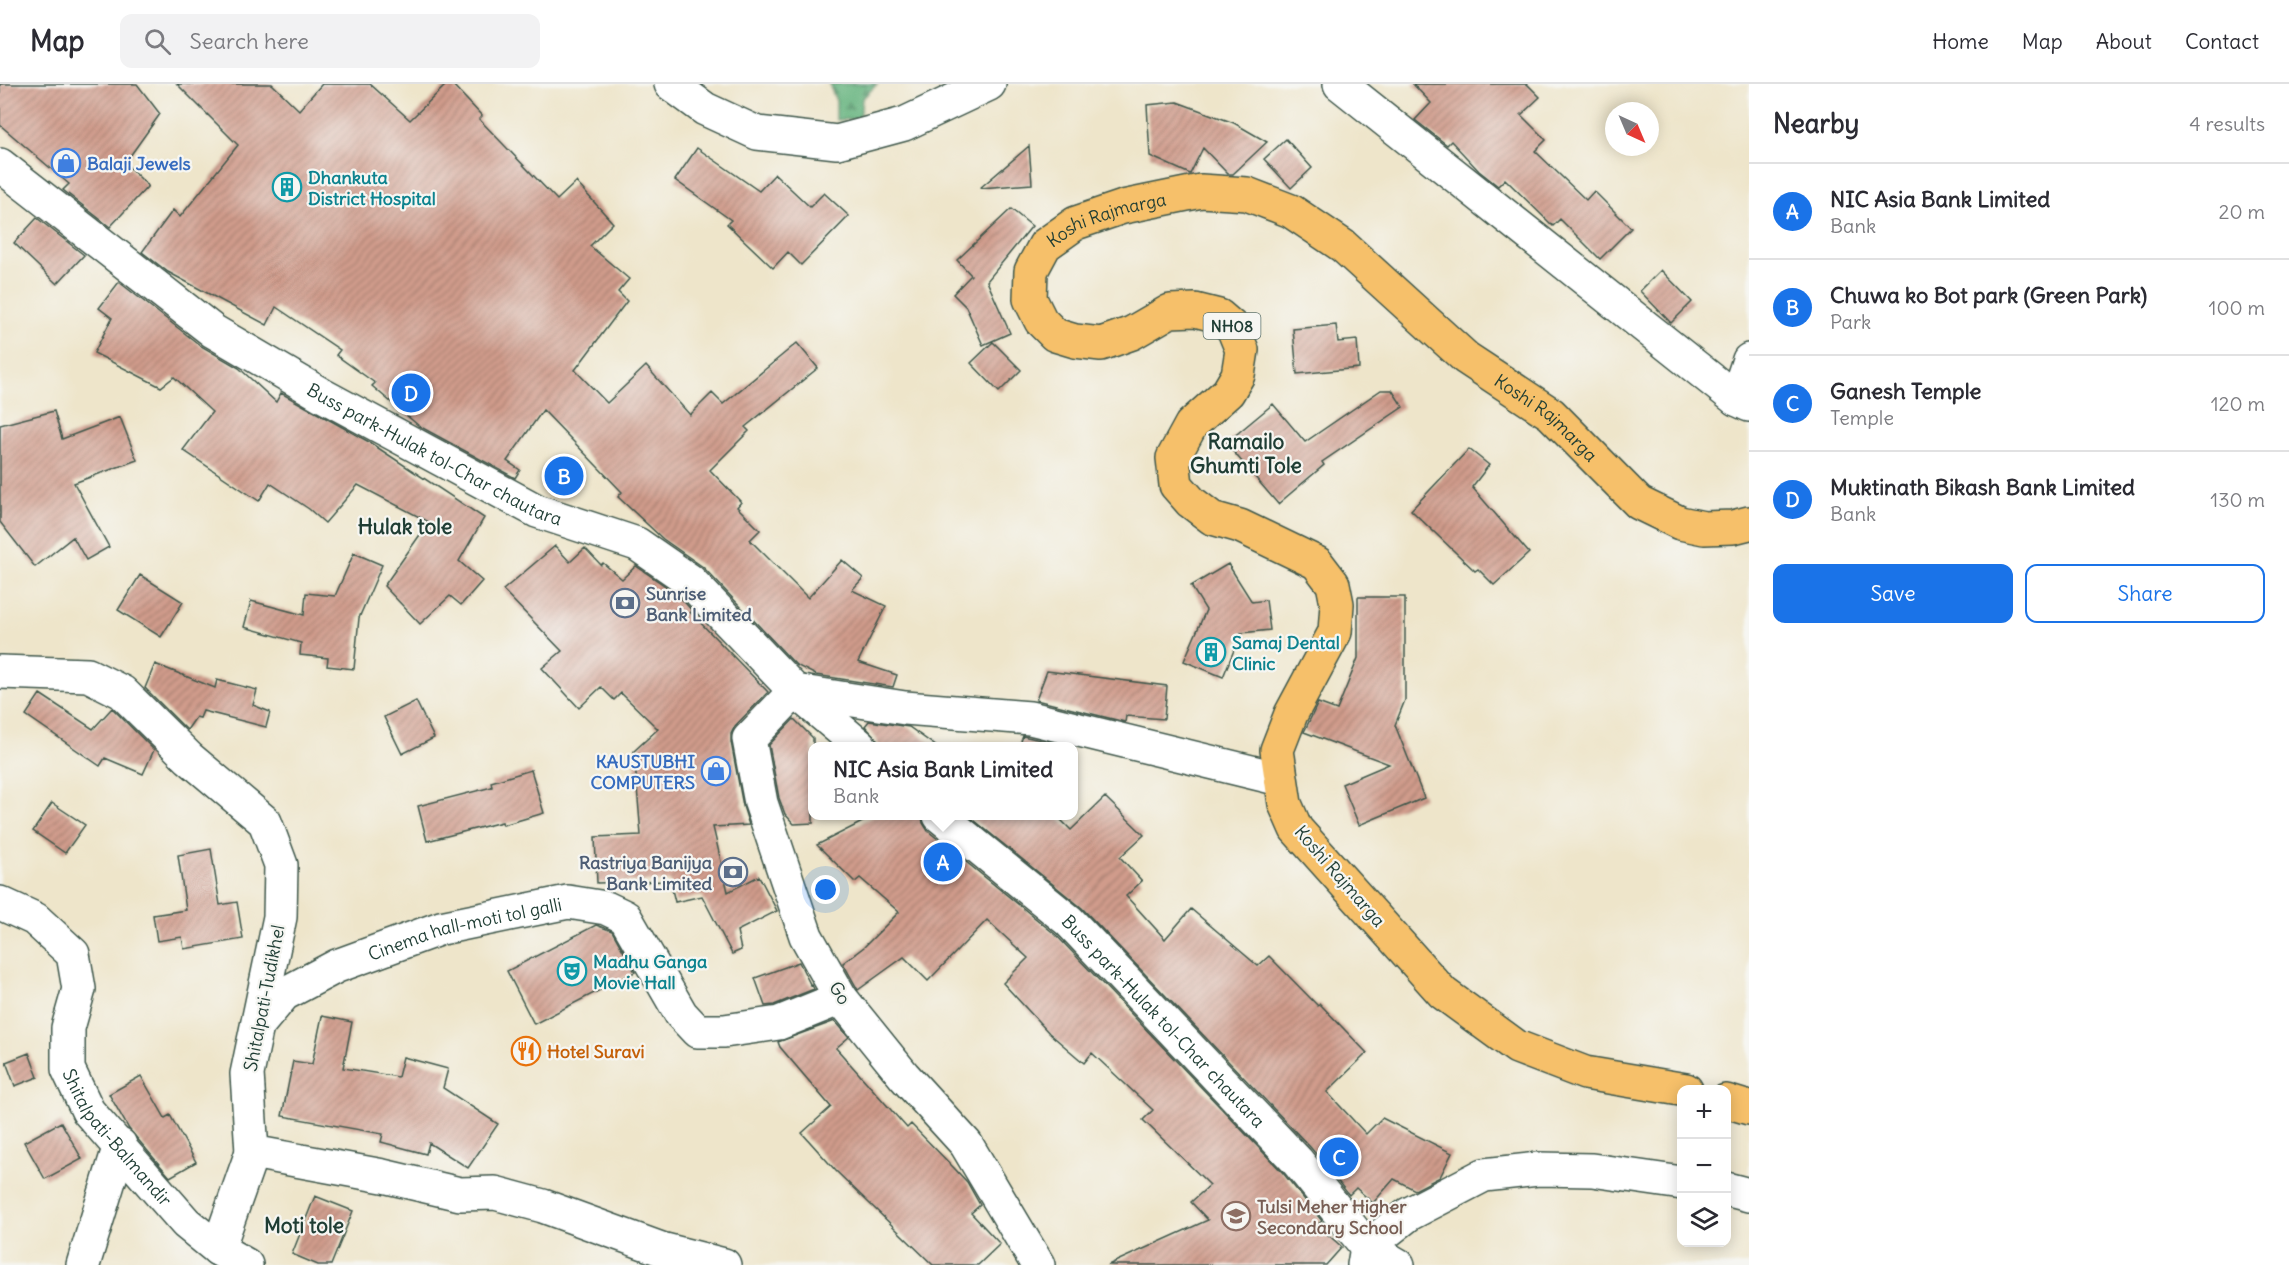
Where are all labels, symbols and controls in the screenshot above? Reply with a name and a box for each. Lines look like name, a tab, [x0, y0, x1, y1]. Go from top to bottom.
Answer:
search box	[120, 14, 540, 68]
text: Map	[30, 23, 84, 59]
icon: search	[141, 25, 174, 58]
text: Search here	[189, 27, 309, 55]
text: Home	[1932, 28, 1989, 55]
text: Map	[2022, 28, 2063, 55]
text: About	[2096, 28, 2152, 55]
text: Contact	[2185, 28, 2259, 55]
north arrow	[1605, 102, 1659, 156]
text: Nearby	[1773, 107, 1859, 140]
text: 4 results	[2189, 111, 2265, 136]
shop icon: Balaji Jewels	[50, 147, 82, 179]
place label: Balaji Jewels	[87, 152, 191, 175]
place label: Dhankuta District Hospital	[308, 166, 436, 210]
building icon: Dhankuta District Hospital	[271, 171, 303, 203]
text: NIC Asia Bank Limited	[1830, 185, 2050, 213]
street label: Koshi Rajmarga	[1042, 187, 1168, 252]
text: A	[1786, 199, 1799, 224]
text: 20 m	[2219, 199, 2265, 224]
text: Bank	[1830, 213, 1876, 238]
text: Chuwa ko Bot park (Green Park)	[1830, 281, 2147, 309]
text: B	[1786, 295, 1799, 320]
text: 100 m	[2208, 295, 2265, 320]
text: Park	[1830, 309, 1871, 334]
road number: NH08	[1204, 313, 1260, 339]
street label: Koshi Rajmarga	[1490, 368, 1603, 466]
pin: D	[392, 370, 430, 416]
text: Ganesh Temple	[1830, 377, 1981, 405]
street label: Buss park-Hulak tol-Char chautara	[303, 379, 567, 527]
text: C	[1786, 391, 1799, 416]
text: 120 m	[2211, 391, 2265, 416]
text: Temple	[1830, 405, 1894, 430]
district label: Ramailo Ghumti Tole	[1190, 428, 1302, 479]
pin: B	[544, 454, 584, 498]
text: Muktinath Bikash Bank Limited	[1830, 473, 2135, 501]
text: D	[1785, 487, 1800, 512]
text: 130 m	[2210, 487, 2265, 512]
text: Bank	[1830, 501, 1876, 526]
district label: Hulak tole	[358, 513, 452, 540]
button: Save	[1773, 564, 2013, 623]
button: Share	[2025, 564, 2265, 623]
place label: Sunrise Bank Limited	[646, 582, 752, 626]
bank icon: Sunrise Bank Limited	[609, 587, 641, 619]
place label: Samaj Dental Clinic	[1232, 631, 1340, 675]
building icon: Samaj Dental Clinic	[1195, 636, 1227, 668]
popup	[808, 742, 1078, 820]
place label: KAUSTUBHI COMPUTERS	[590, 750, 695, 794]
shop icon: KAUSTUBHI COMPUTERS	[700, 755, 732, 787]
text: NIC Asia Bank Limited	[833, 755, 1053, 783]
text: Bank	[833, 783, 879, 808]
street label: Koshi Rajmarga	[1290, 820, 1390, 932]
pin: A	[924, 840, 962, 884]
place label: Rastriya Banijya Bank Limited	[579, 851, 712, 895]
bank icon: Rastriya Banijya Bank Limited	[717, 856, 749, 888]
your location	[811, 875, 840, 904]
street label: Cinema hall-moti tol galli	[365, 892, 564, 965]
street label: Buss park-Hulak tol-Char chautara	[1057, 910, 1270, 1132]
street label: Shitalpati-Tudikhel	[239, 923, 289, 1073]
place label: Madhu Ganga Movie Hall	[593, 950, 707, 994]
theatre icon: Madhu Ganga Movie Hall	[556, 955, 588, 987]
street label: Go	[824, 977, 856, 1009]
restaurant icon: Hotel Suravi	[510, 1035, 542, 1067]
place label: Hotel Suravi	[547, 1040, 645, 1063]
street label: Shitalpati-Balmandir	[58, 1065, 178, 1211]
map controls	[1677, 1085, 1731, 1247]
button: +	[1677, 1085, 1731, 1139]
pin: C	[1320, 1134, 1358, 1180]
button: −	[1677, 1139, 1731, 1193]
button: layers	[1677, 1193, 1731, 1247]
place label: Tulsi Meher Higher Secondary School	[1257, 1195, 1407, 1239]
school or university icon: Tulsi Meher Higher Secondary School	[1220, 1200, 1252, 1232]
district label: Moti tole	[264, 1212, 344, 1239]

